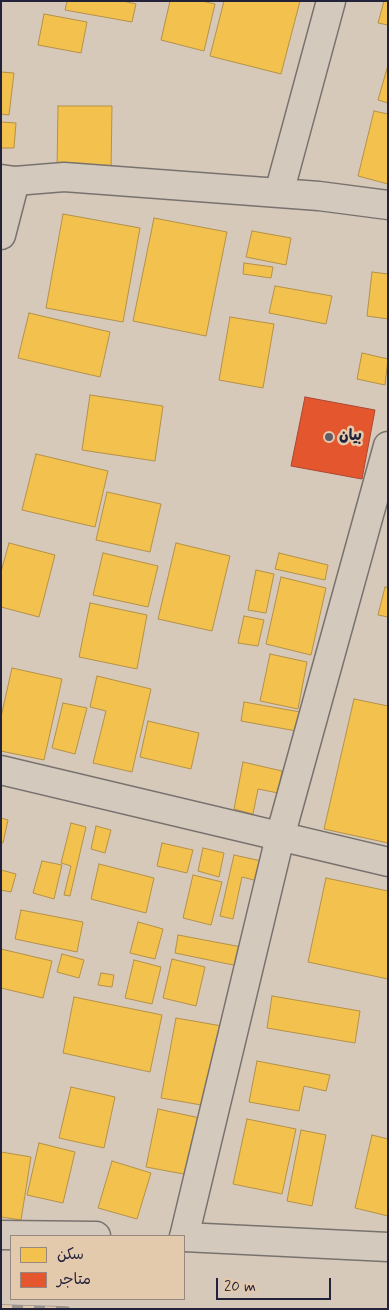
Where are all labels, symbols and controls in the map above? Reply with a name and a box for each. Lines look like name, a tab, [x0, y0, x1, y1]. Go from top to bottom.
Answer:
place label: بيان	[339, 428, 362, 446]
marker: بيان	[323, 431, 335, 443]
legend	[10, 1235, 185, 1300]
text: سكن	[57, 1245, 84, 1265]
scale bar	[219, 1268, 334, 1300]
text: متاجر	[57, 1270, 91, 1290]
text: 20 m	[224, 1277, 256, 1297]

